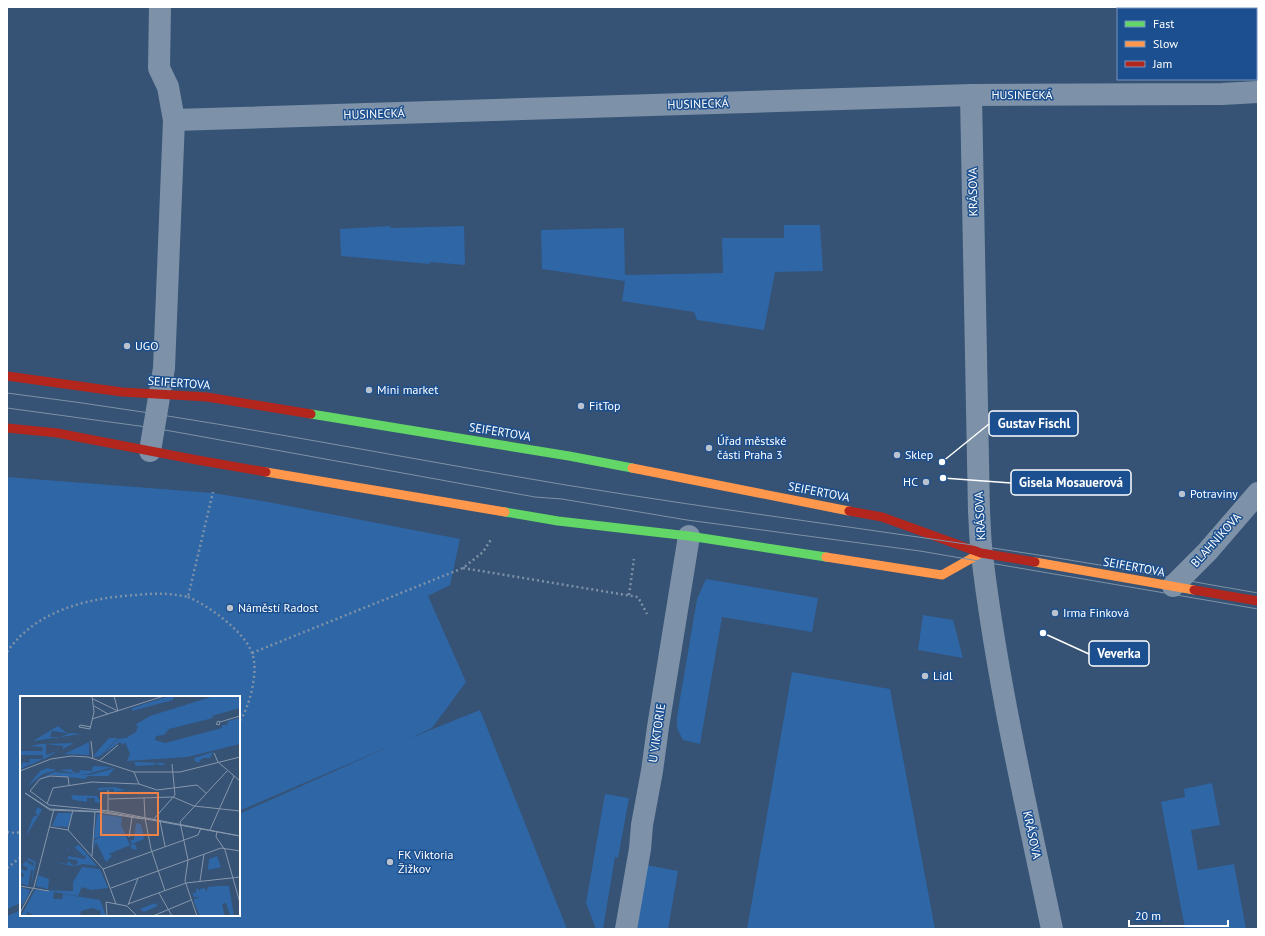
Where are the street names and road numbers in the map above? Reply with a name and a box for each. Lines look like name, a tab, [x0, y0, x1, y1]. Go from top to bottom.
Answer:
street label: HUSINECKÁ	[991, 87, 1053, 102]
street label: HUSINECKÁ	[667, 95, 729, 112]
street label: HUSINECKÁ	[343, 105, 405, 122]
street label: KRÁSOVA	[965, 168, 980, 217]
street label: SEIFERTOVA	[147, 373, 211, 392]
street label: SEIFERTOVA	[468, 419, 532, 444]
street label: SEIFERTOVA	[787, 478, 851, 505]
street label: KRÁSOVA	[971, 491, 988, 541]
street label: BLAHNÍKOVA	[1187, 509, 1244, 570]
street label: SEIFERTOVA	[1102, 554, 1166, 579]
street label: U VIKTORIE	[645, 703, 668, 763]
street label: KRÁSOVA	[1020, 810, 1045, 860]

